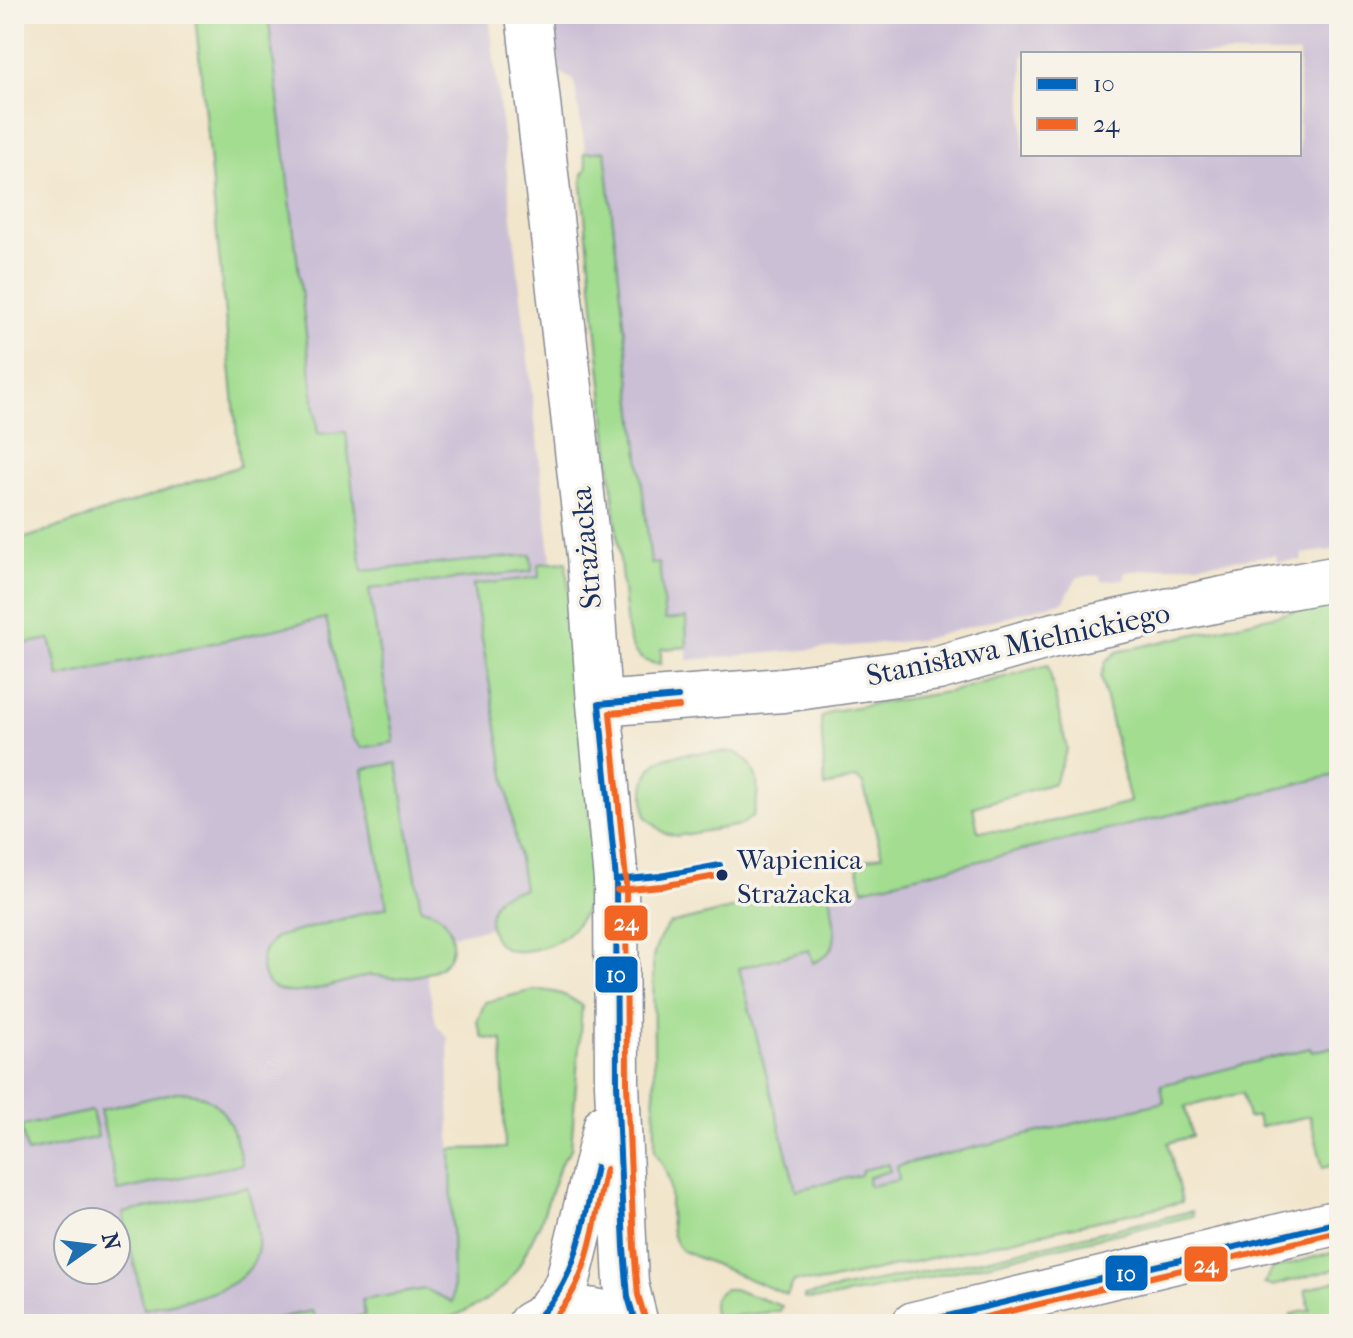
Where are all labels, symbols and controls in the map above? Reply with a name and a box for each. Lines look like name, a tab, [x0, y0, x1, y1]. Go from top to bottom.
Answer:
legend	[1021, 52, 1301, 156]
text: 10	[1093, 70, 1115, 98]
text: 24	[1093, 110, 1120, 138]
street label: Strażacka	[564, 484, 609, 610]
street label: Stanisława Mielnickiego	[863, 595, 1173, 694]
place label: Wapienica Strażacka	[736, 843, 863, 910]
marker: Wapienica Strażacka	[714, 867, 730, 883]
line badge: 24	[603, 904, 649, 942]
text: 24	[614, 910, 639, 936]
line badge: 10	[594, 955, 639, 994]
text: 10	[606, 962, 626, 988]
north arrow	[52, 1206, 132, 1286]
text: N	[96, 1230, 125, 1253]
line badge: 24	[1183, 1245, 1229, 1283]
text: 24	[1194, 1252, 1219, 1278]
line badge: 10	[1104, 1254, 1149, 1292]
text: 10	[1116, 1261, 1136, 1287]

